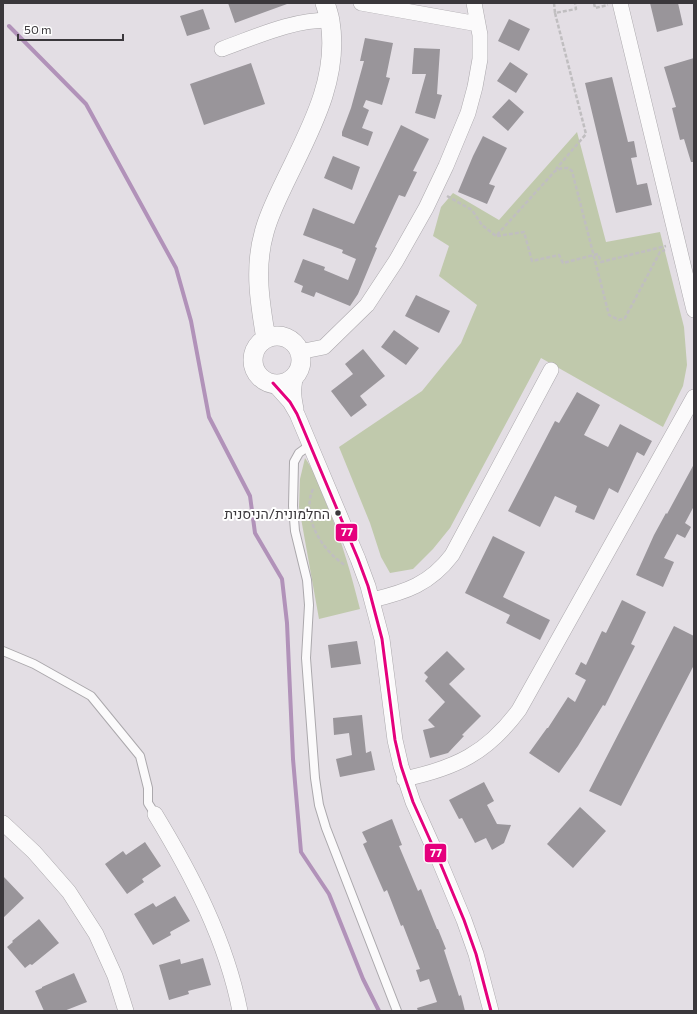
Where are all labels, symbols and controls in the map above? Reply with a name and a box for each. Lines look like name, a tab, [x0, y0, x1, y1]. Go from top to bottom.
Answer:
scale bar	[18, 16, 123, 42]
text: 50 m	[24, 22, 52, 36]
place label: החלמונית/הניסנית	[224, 505, 330, 522]
marker: החלמונית/הניסנית	[333, 508, 343, 518]
line badge: 77	[335, 523, 358, 542]
text: 77	[341, 525, 353, 538]
line badge: 77	[424, 843, 447, 863]
text: 77	[430, 846, 442, 859]

